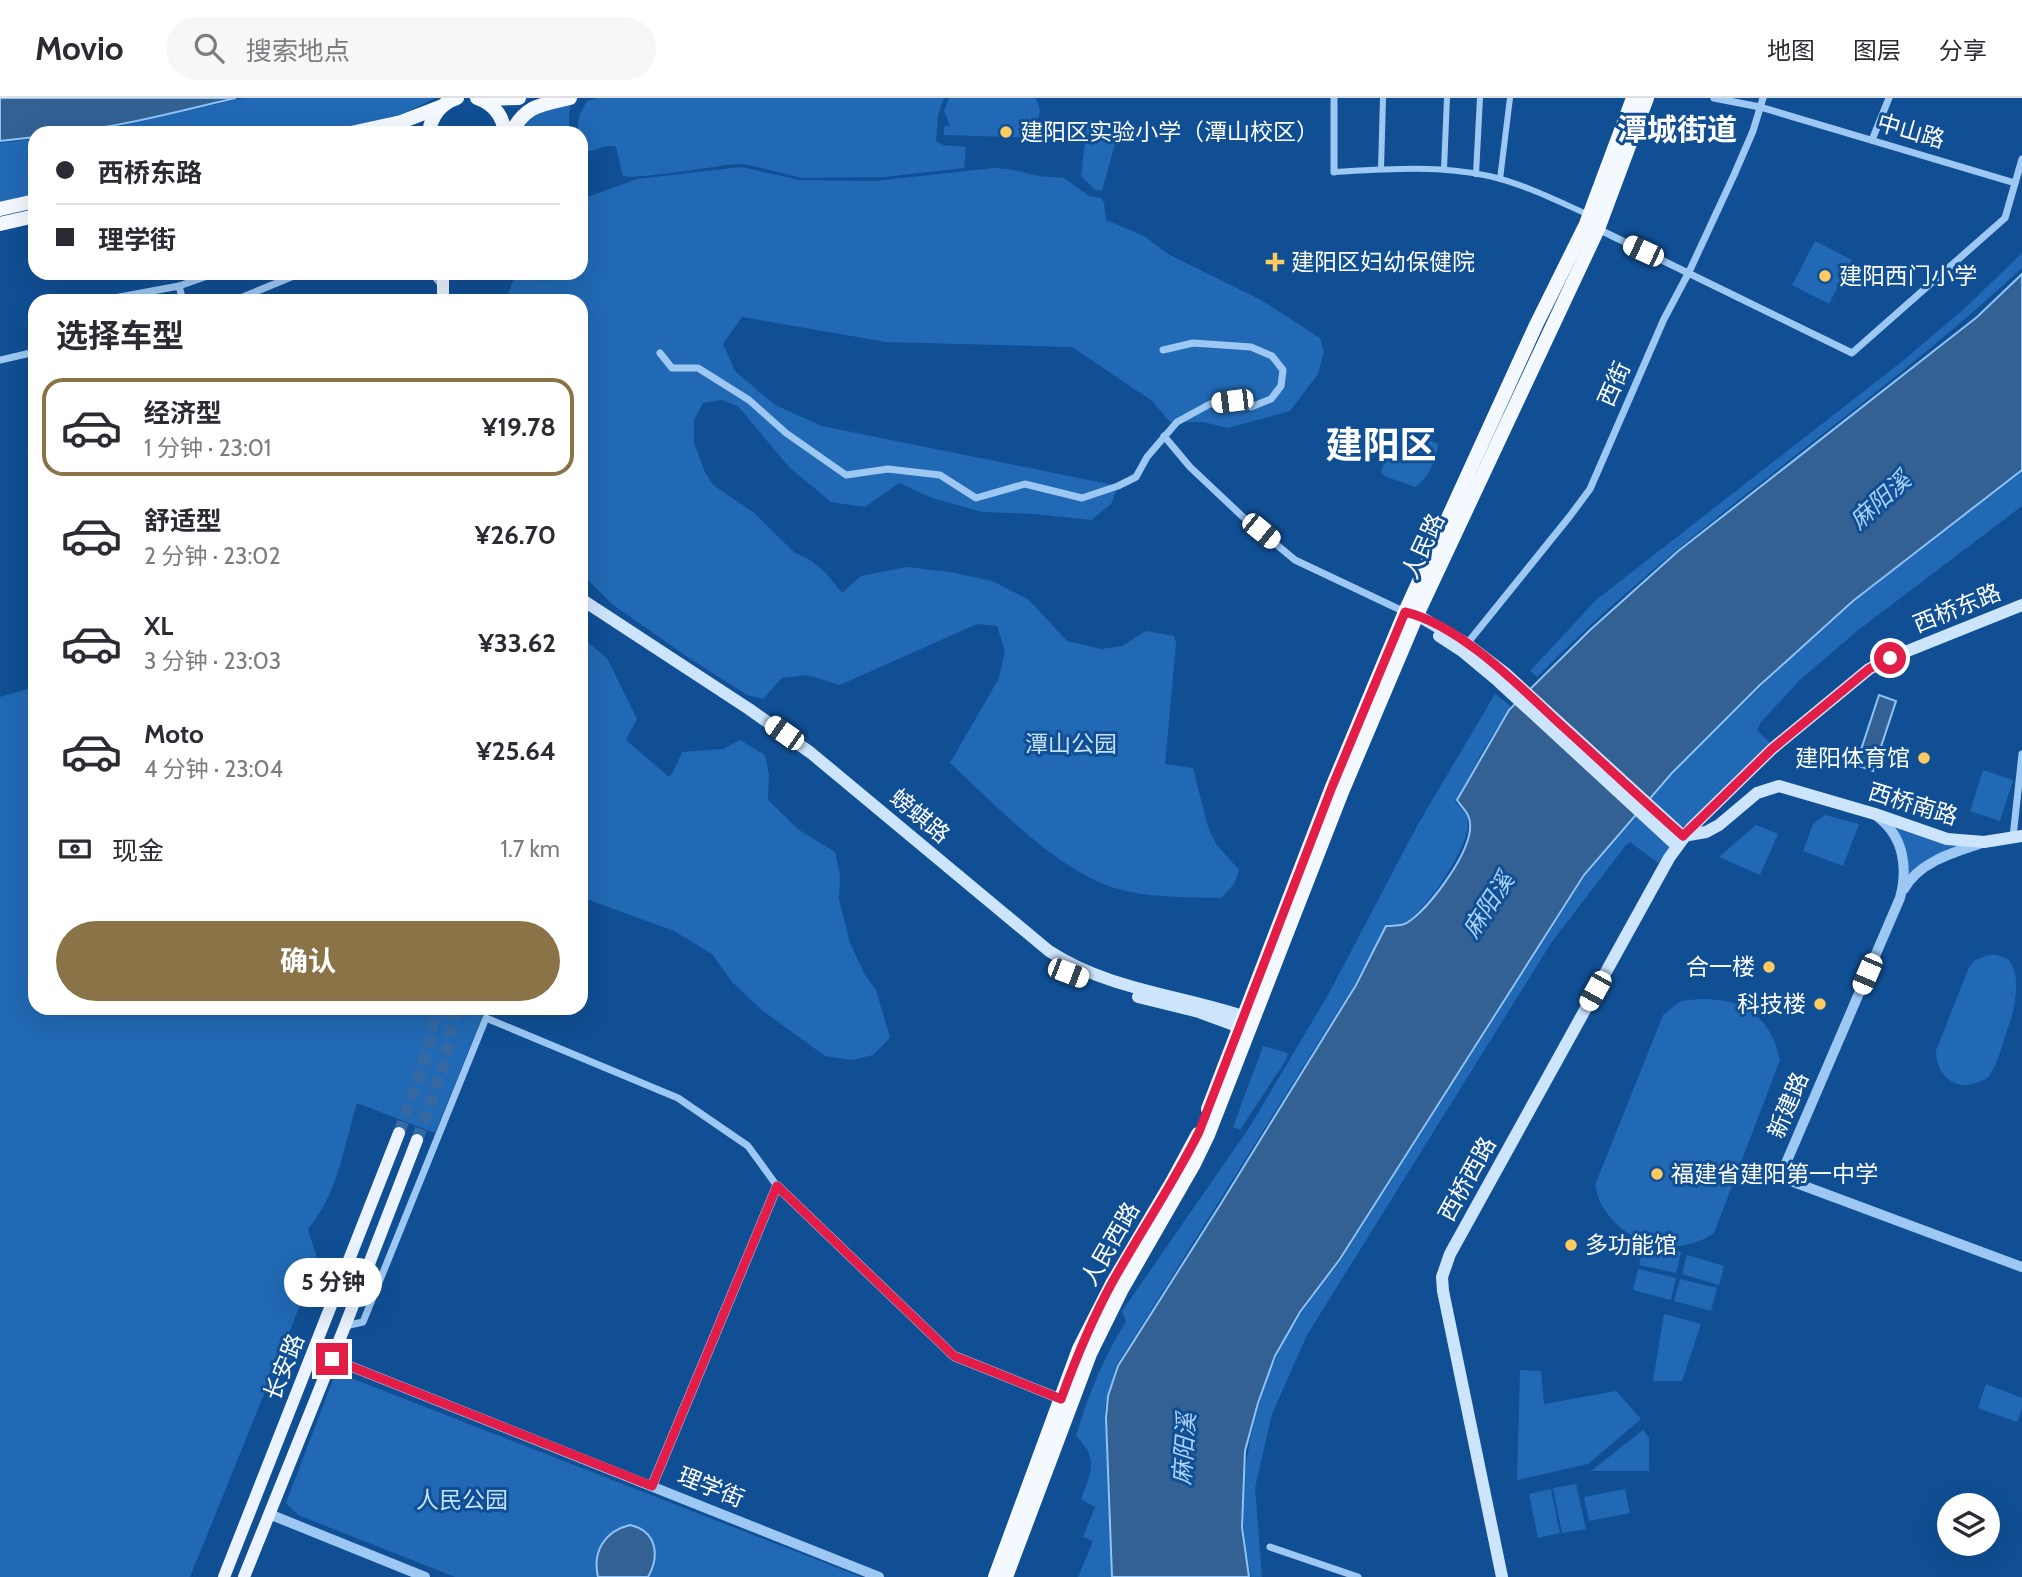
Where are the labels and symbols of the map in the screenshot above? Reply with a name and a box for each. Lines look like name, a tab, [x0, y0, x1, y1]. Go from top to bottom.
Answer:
street label: 中山路	[1874, 108, 1948, 154]
district label: 潭城街道	[1617, 111, 1737, 148]
place label: 建阳区实验小学（潭山校区）	[1020, 118, 1319, 146]
marker: 建阳区实验小学（潭山校区）	[998, 124, 1014, 140]
car	[1620, 233, 1667, 269]
place label: 建阳区妇幼保健院	[1291, 248, 1475, 276]
marker: 建阳区妇幼保健院	[1265, 252, 1285, 272]
place label: 建阳西门小学	[1839, 262, 1977, 290]
marker: 建阳西门小学	[1817, 268, 1833, 284]
street label: 西街	[1592, 357, 1636, 411]
car	[1210, 388, 1255, 414]
district label: 建阳区	[1326, 422, 1437, 467]
water label: 麻阳溪	[1844, 463, 1919, 535]
street label: 人民路	[1396, 509, 1450, 583]
car	[1239, 510, 1284, 552]
street label: 西桥东路	[1909, 578, 2005, 638]
route start	[1874, 642, 1906, 674]
car	[761, 712, 808, 754]
park label: 潭山公园	[1025, 730, 1117, 758]
place label: 建阳体育馆	[1795, 744, 1910, 772]
marker: 建阳体育馆	[1916, 750, 1932, 766]
street label: 西桥南路	[1865, 777, 1961, 831]
street label: 螃蜞路	[885, 783, 955, 849]
water label: 麻阳溪	[1456, 864, 1521, 943]
car	[1850, 951, 1885, 997]
place label: 合一楼	[1686, 953, 1755, 981]
car	[1045, 956, 1092, 990]
marker: 合一楼	[1761, 959, 1777, 975]
car	[1576, 968, 1615, 1014]
place label: 科技楼	[1737, 990, 1806, 1018]
marker: 科技楼	[1812, 996, 1828, 1012]
street label: 新建路	[1762, 1068, 1814, 1142]
street label: 西桥西路	[1432, 1132, 1502, 1226]
place label: 福建省建阳第一中学	[1671, 1160, 1878, 1188]
marker: 福建省建阳第一中学	[1649, 1166, 1665, 1182]
street label: 人民西路	[1075, 1197, 1145, 1291]
place label: 多功能馆	[1585, 1231, 1677, 1259]
marker: 多功能馆	[1563, 1237, 1579, 1253]
callout: 5 分钟	[283, 1258, 381, 1306]
street label: 长安路	[258, 1330, 310, 1404]
route end	[316, 1343, 348, 1375]
water label: 麻阳溪	[1167, 1409, 1201, 1486]
street label: 理学街	[674, 1461, 748, 1513]
park label: 人民公园	[416, 1486, 508, 1514]

